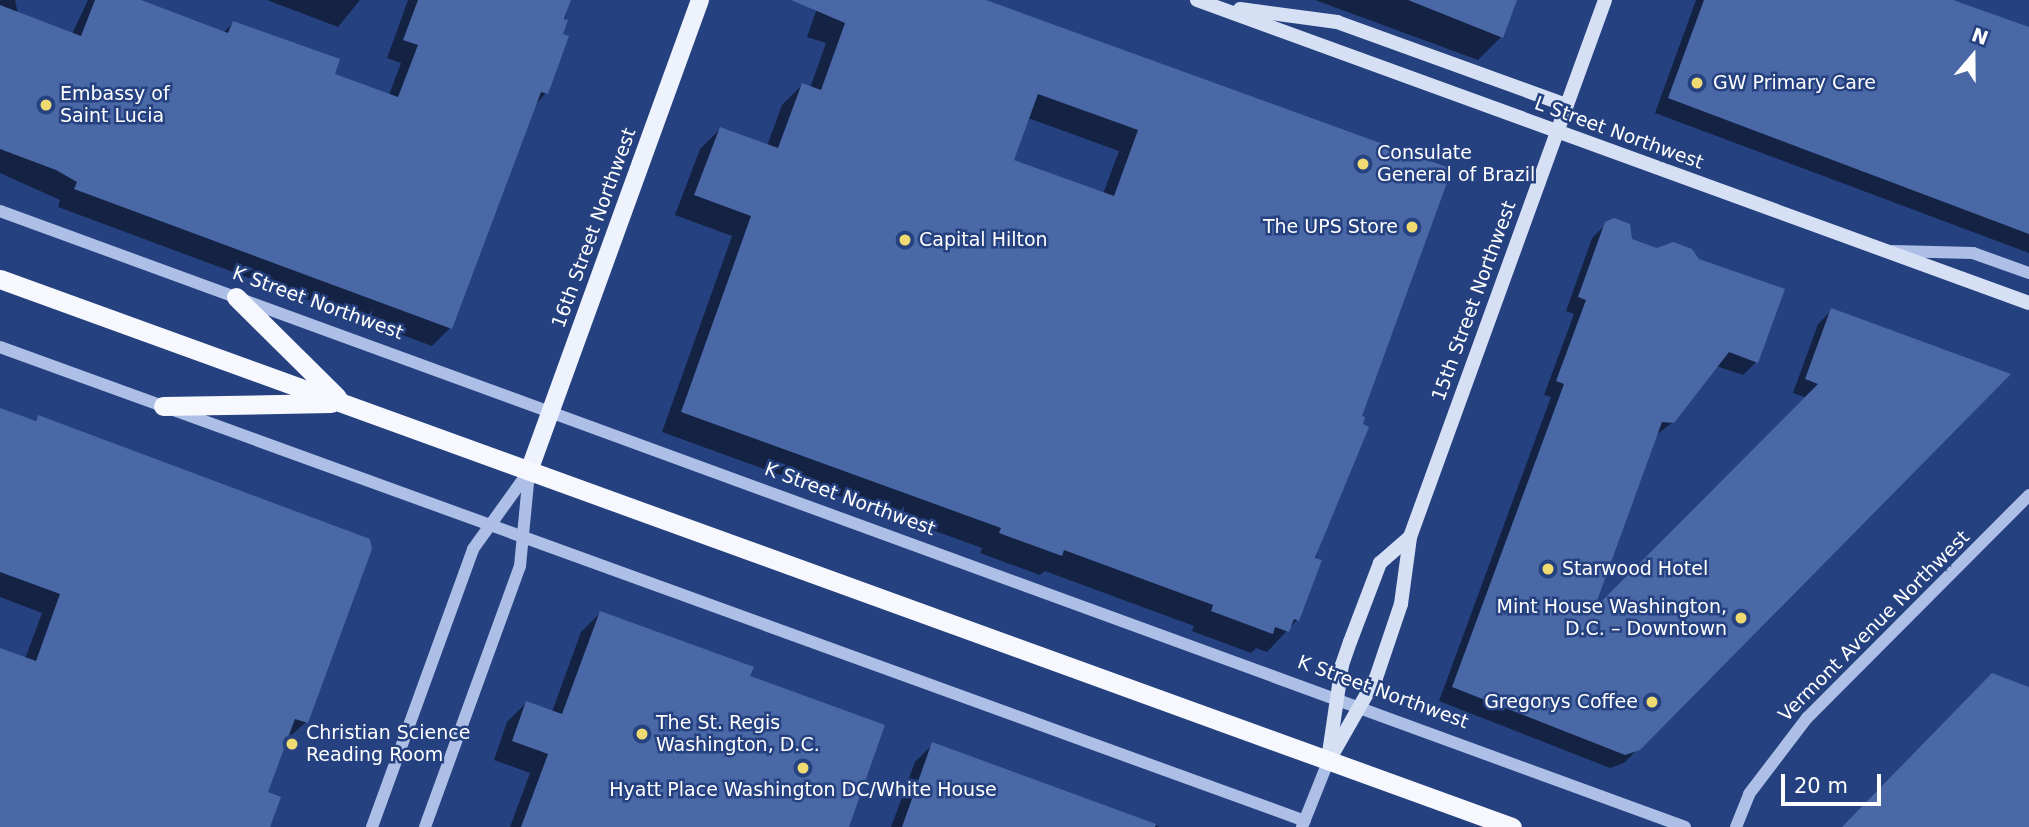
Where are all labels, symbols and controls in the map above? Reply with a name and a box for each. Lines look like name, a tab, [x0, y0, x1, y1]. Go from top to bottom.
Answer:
north arrow	[1938, 21, 2008, 91]
text: N	[1969, 23, 1991, 49]
place label: GW Primary Care	[1713, 72, 1876, 94]
marker: GW Primary Care	[1687, 73, 1707, 93]
place label: Embassy of Saint Lucia	[60, 83, 170, 127]
street label: L Street Northwest	[1531, 92, 1707, 174]
marker: Embassy of Saint Lucia	[38, 97, 54, 113]
street label: 16th Street Northwest	[547, 125, 641, 331]
place label: Consulate General of Brazil	[1377, 142, 1535, 186]
marker: Consulate General of Brazil	[1355, 156, 1371, 172]
street label: 15th Street Northwest	[1427, 198, 1521, 404]
place label: The UPS Store	[1263, 216, 1398, 238]
marker: The UPS Store	[1404, 219, 1420, 235]
place label: Capital Hilton	[919, 229, 1048, 251]
marker: Capital Hilton	[897, 232, 913, 248]
street label: K Street Northwest	[230, 262, 406, 344]
street label: K Street Northwest	[762, 458, 938, 540]
street label: Vermont Avenue Northwest	[1774, 526, 1974, 726]
place label: Starwood Hotel	[1562, 558, 1708, 580]
marker: Starwood Hotel	[1540, 561, 1556, 577]
place label: Mint House Washington, D.C. – Downtown	[1497, 596, 1727, 640]
marker: Mint House Washington, D.C. – Downtown	[1733, 610, 1749, 626]
street label: K Street Northwest	[1295, 651, 1471, 733]
place label: Gregorys Coffee	[1484, 691, 1638, 713]
marker: Gregorys Coffee	[1644, 694, 1660, 710]
place label: The St. Regis Washington, D.C.	[656, 712, 820, 756]
place label: Christian Science Reading Room	[306, 722, 470, 766]
marker: The St. Regis Washington, D.C.	[634, 726, 650, 742]
marker: Christian Science Reading Room	[284, 736, 300, 752]
marker: Hyatt Place Washington DC/White House	[795, 760, 811, 776]
scale bar	[1784, 760, 1884, 804]
text: 20 m	[1794, 774, 1848, 798]
place label: Hyatt Place Washington DC/White House	[609, 779, 997, 801]

